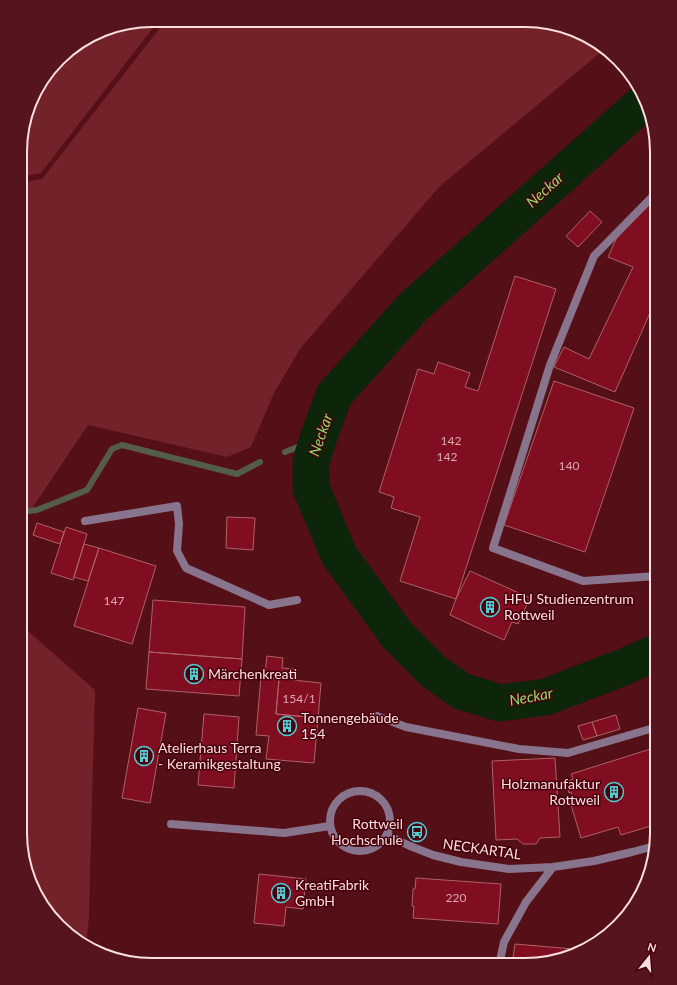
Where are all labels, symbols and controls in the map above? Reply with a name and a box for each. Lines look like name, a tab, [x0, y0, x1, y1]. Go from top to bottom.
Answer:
water label: Neckar	[522, 167, 567, 211]
water label: Neckar	[304, 410, 336, 458]
house number: 142	[441, 433, 461, 448]
house number: 142	[437, 449, 457, 464]
house number: 140	[559, 458, 579, 473]
place label: HFU Studienzentrum Rottweil	[504, 590, 634, 623]
house number: 147	[104, 593, 124, 608]
building icon: HFU Studienzentrum Rottweil	[479, 596, 501, 618]
building icon: Märchenkreati	[183, 663, 205, 685]
place label: Märchenkreati	[208, 665, 297, 682]
water label: Neckar	[508, 683, 555, 709]
house number: 154/1	[282, 691, 316, 706]
place label: Tonnengebäude 154	[301, 709, 399, 742]
building icon: Tonnengebäude 154	[276, 715, 298, 737]
place label: Atelierhaus Terra - Keramikgestaltung	[158, 739, 281, 772]
building icon: Atelierhaus Terra - Keramikgestaltung	[133, 745, 155, 767]
place label: Holzmanufaktur Rottweil	[501, 775, 600, 808]
building icon: Holzmanufaktur Rottweil	[603, 781, 625, 803]
place label: Rottweil Hochschule	[331, 815, 403, 848]
bus stop icon: Rottweil Hochschule	[406, 821, 428, 843]
street label: NECKARTAL	[442, 835, 522, 862]
place label: KreatiFabrik GmbH	[295, 876, 370, 909]
building icon: KreatiFabrik GmbH	[270, 882, 292, 904]
house number: 220	[446, 890, 466, 905]
north arrow	[629, 937, 669, 977]
text: N	[646, 940, 658, 954]

